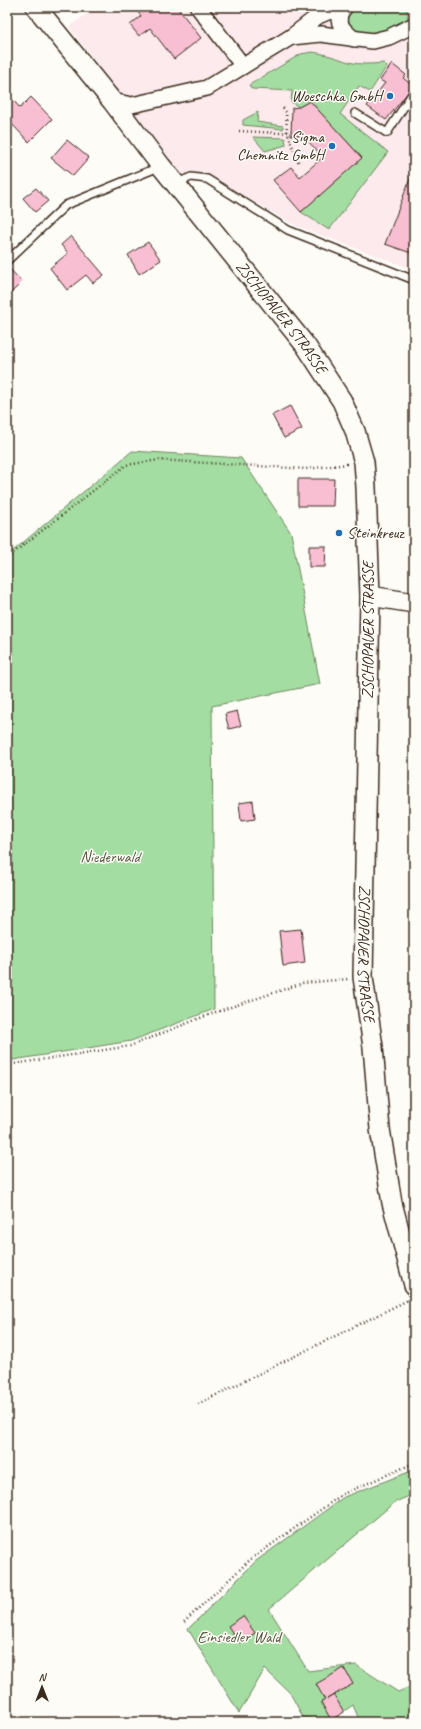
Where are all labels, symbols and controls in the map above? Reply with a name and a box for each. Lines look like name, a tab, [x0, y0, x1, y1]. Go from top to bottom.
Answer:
place label: Woeschka GmbH	[291, 86, 385, 106]
marker: Woeschka GmbH	[385, 91, 395, 101]
place label: Sigma Chemnitz GmbH	[237, 127, 327, 165]
marker: Sigma Chemnitz GmbH	[327, 141, 337, 151]
street label: ZSCHOPAUER STRASSE	[232, 257, 333, 379]
place label: Steinkreuz	[347, 523, 406, 543]
marker: Steinkreuz	[334, 528, 344, 538]
street label: ZSCHOPAUER STRASSE	[358, 559, 378, 699]
park label: Niederwald	[80, 847, 143, 867]
street label: ZSCHOPAUER STRASSE	[353, 885, 380, 1025]
park label: Einsiedler Wald	[197, 1627, 283, 1647]
north arrow	[22, 1667, 62, 1707]
text: N	[39, 1670, 48, 1684]

